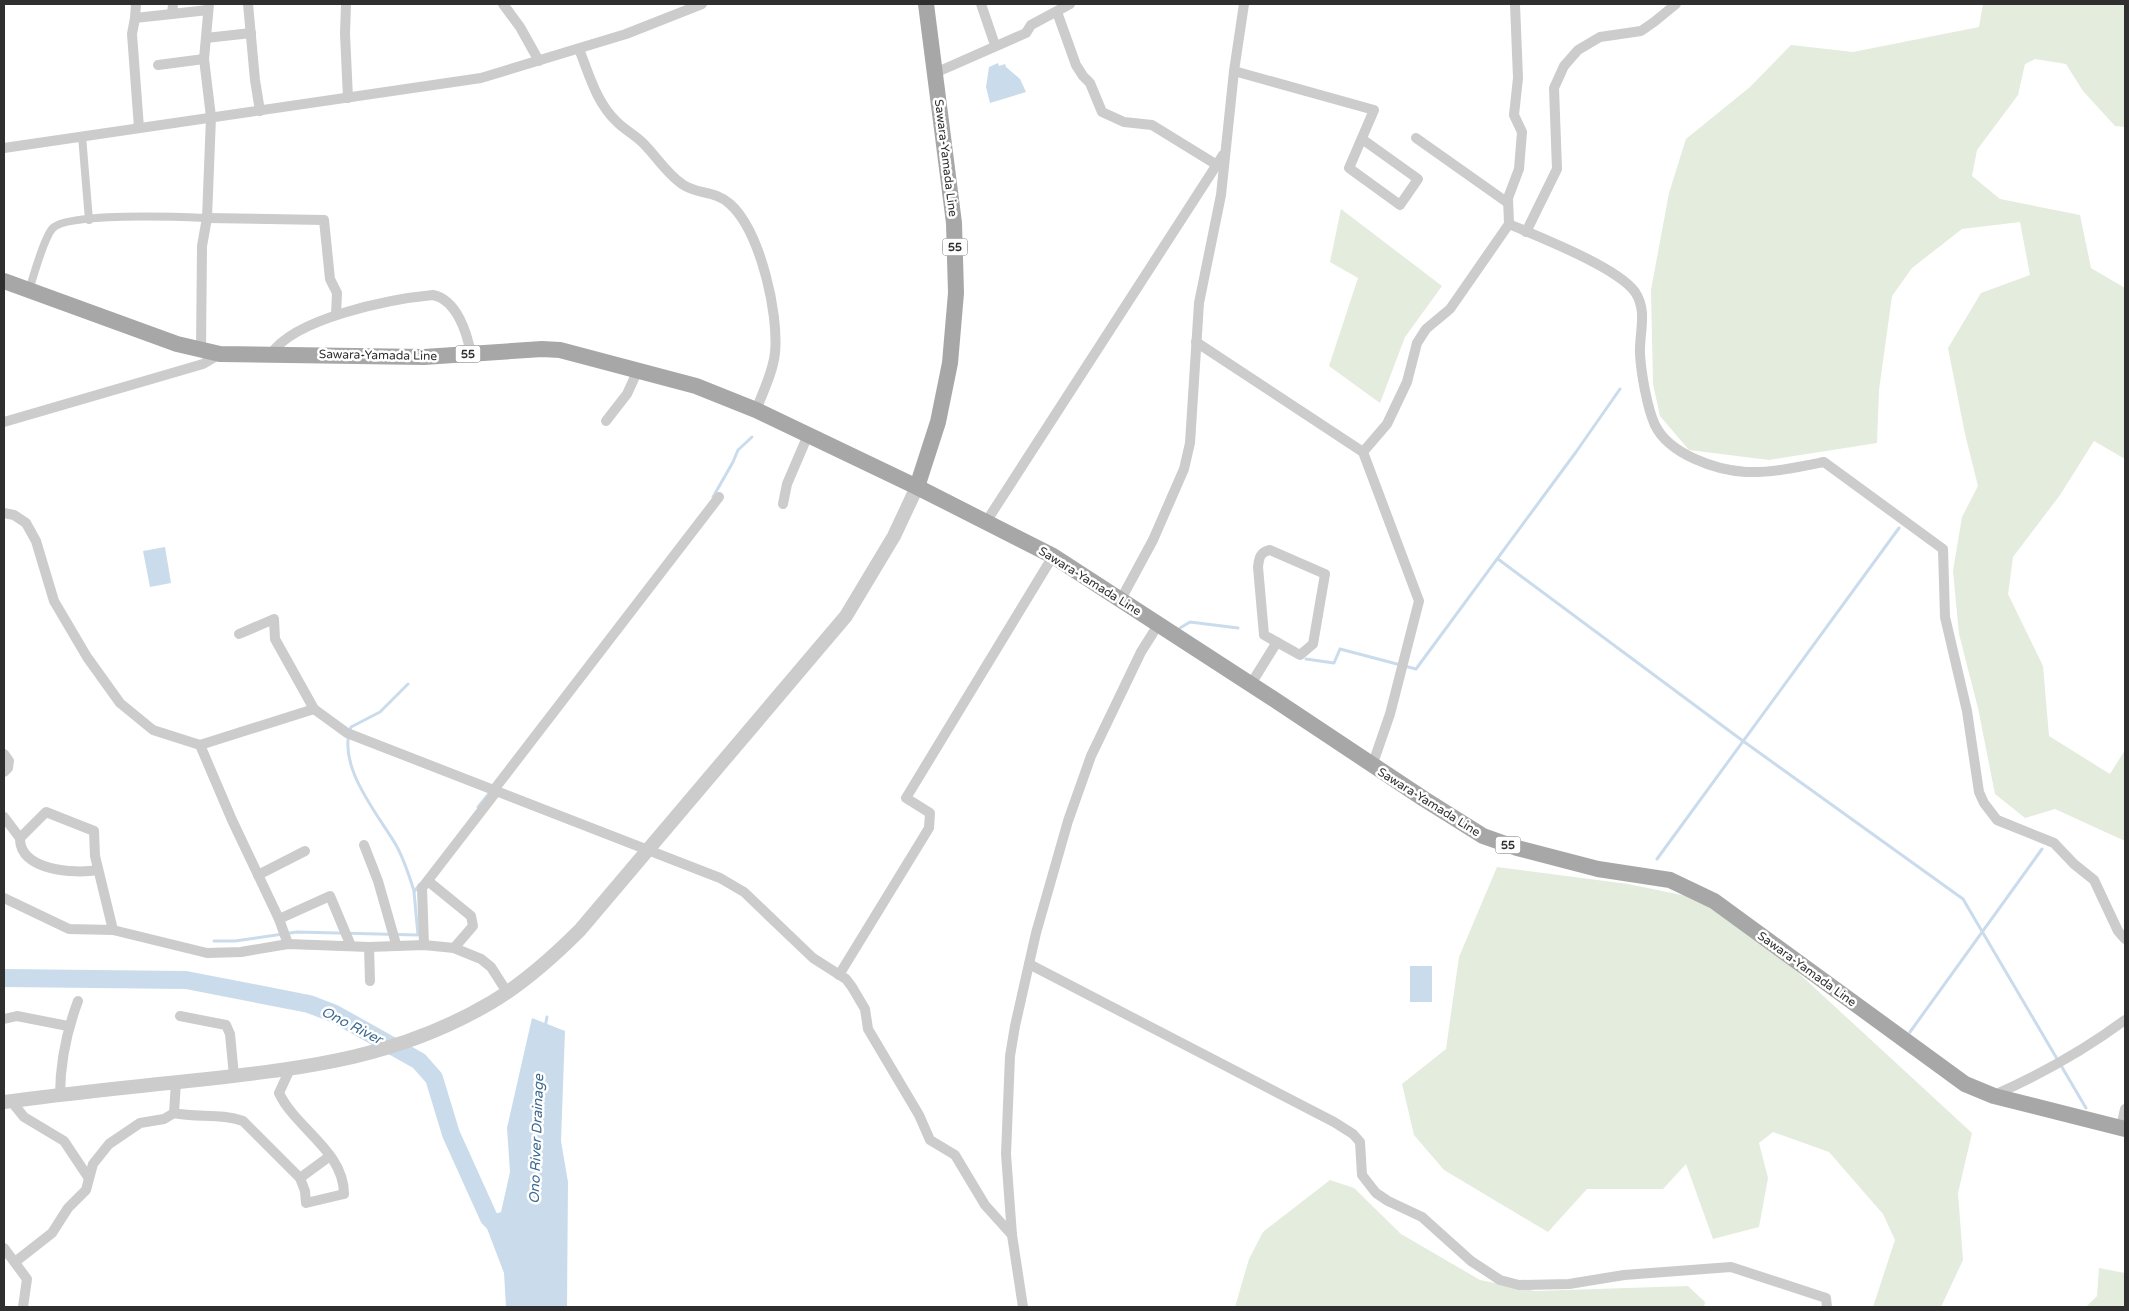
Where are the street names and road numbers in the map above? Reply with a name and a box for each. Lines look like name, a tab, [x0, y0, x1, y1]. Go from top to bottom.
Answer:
street label: Sawara-Yamada Line	[932, 98, 960, 218]
road number: 55	[942, 238, 968, 256]
road number: 55	[456, 346, 480, 362]
street label: Sawara-Yamada Line	[319, 347, 437, 363]
street label: Sawara-Yamada Line	[1036, 544, 1144, 618]
street label: Sawara-Yamada Line	[1375, 765, 1483, 839]
road number: 55	[1496, 836, 1520, 854]
street label: Sawara-Yamada Line	[1755, 929, 1859, 1010]

